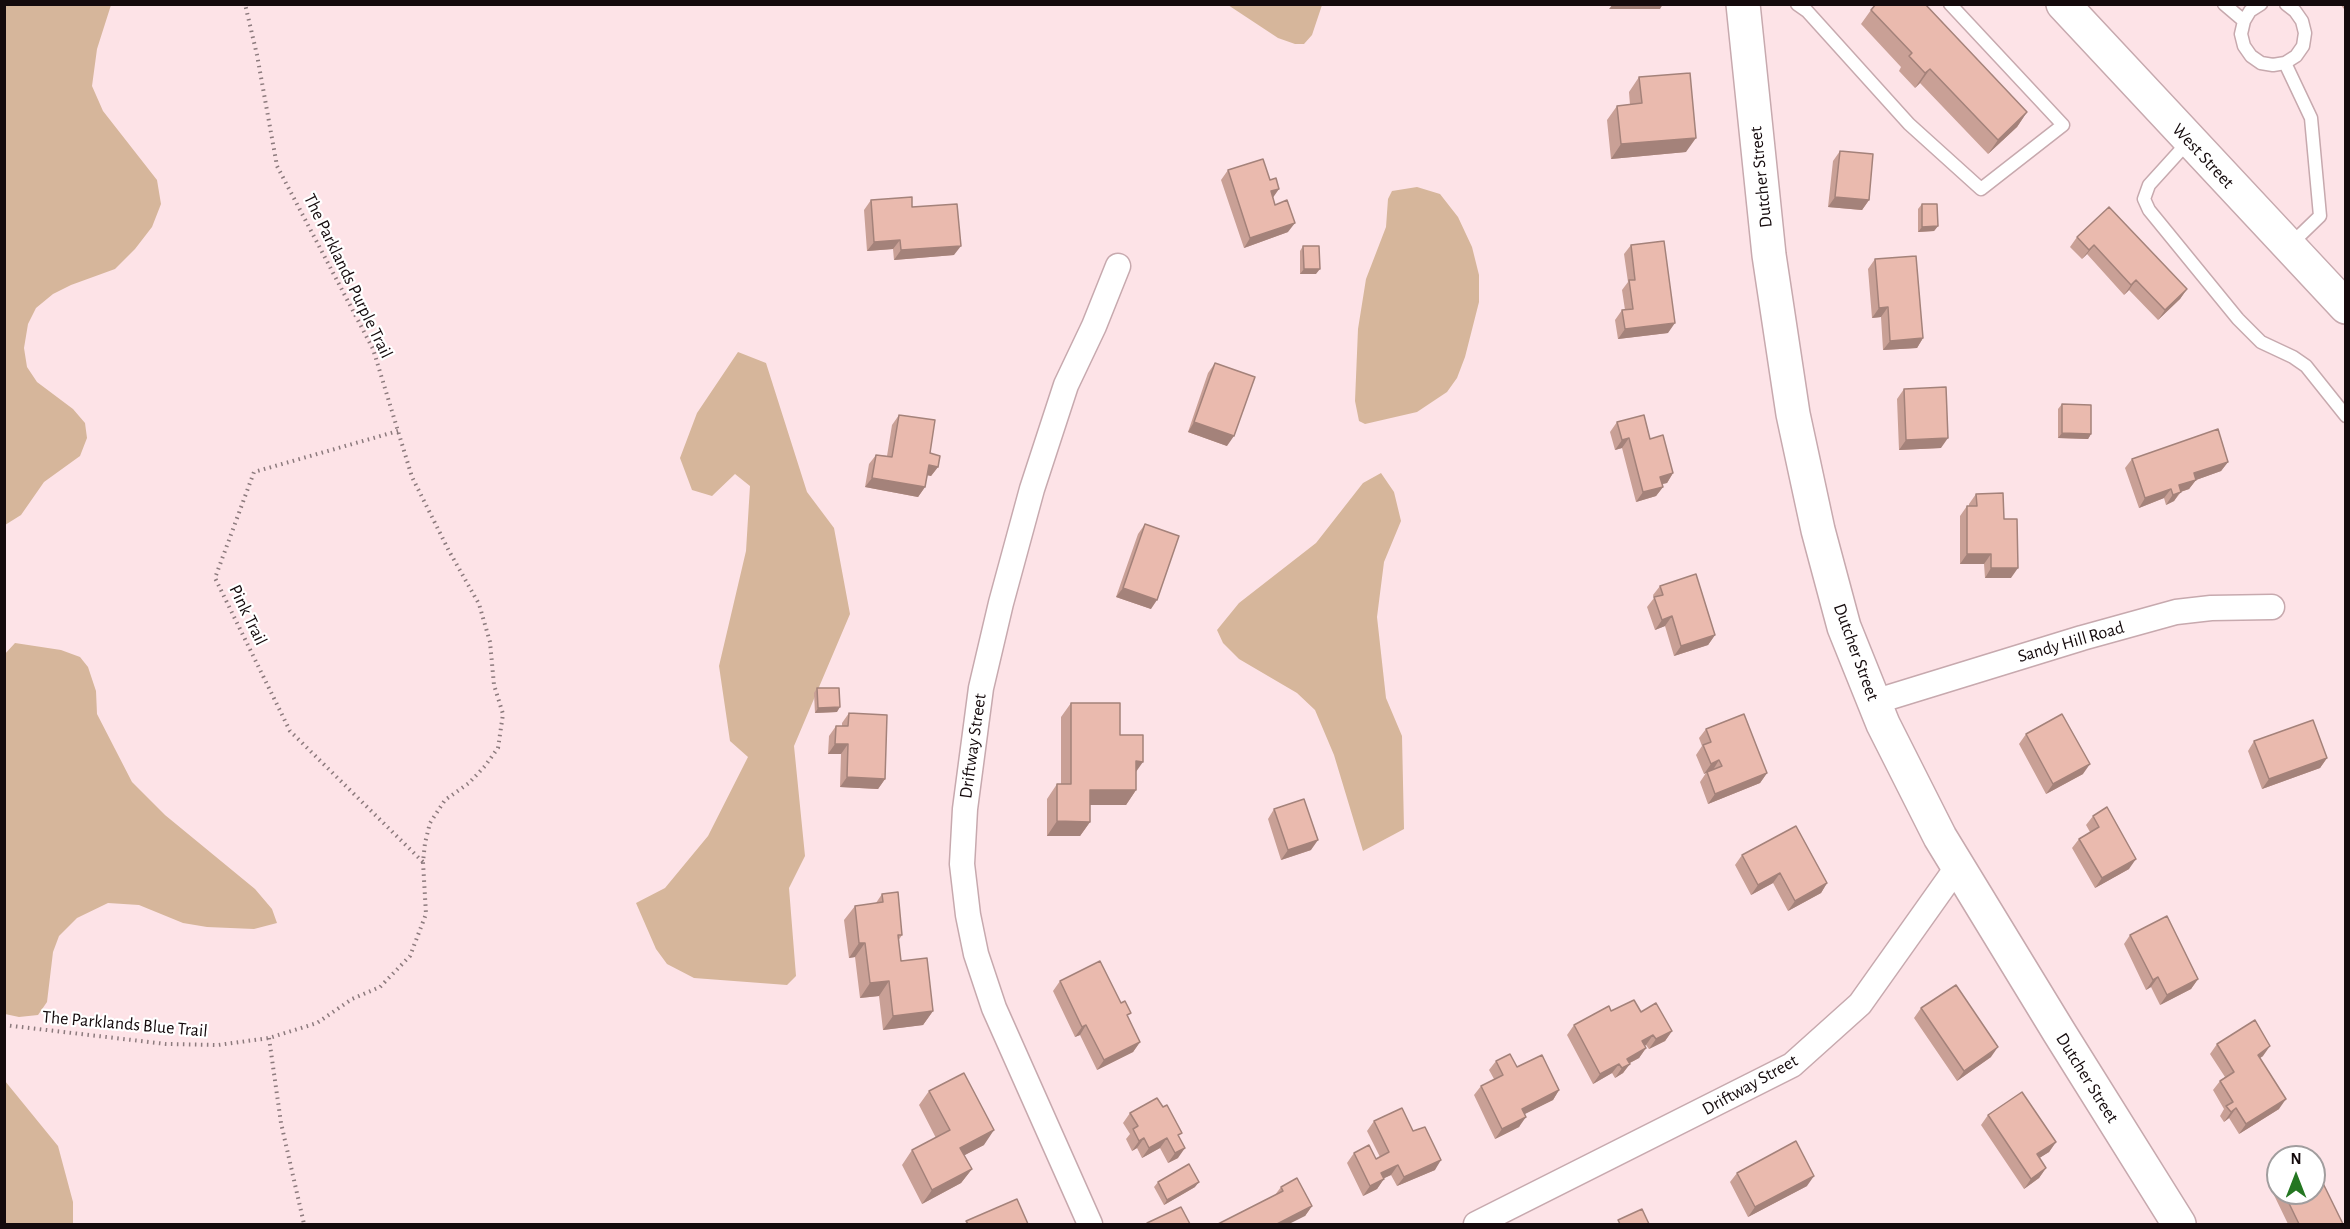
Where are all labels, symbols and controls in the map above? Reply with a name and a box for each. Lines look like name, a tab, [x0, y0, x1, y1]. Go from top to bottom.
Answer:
street label: West Street	[2167, 119, 2239, 193]
street label: Dutcher Street	[1745, 125, 1777, 229]
street label: The Parklands Purple Trail	[299, 190, 397, 362]
street label: Pink Trail	[224, 581, 272, 649]
street label: Dutcher Street	[1828, 600, 1884, 704]
street label: Sandy Hill Road	[2015, 616, 2127, 668]
street label: Driftway Street	[955, 692, 991, 800]
street label: The Parklands Blue Trail	[41, 1006, 209, 1042]
street label: Dutcher Street	[2051, 1029, 2123, 1127]
street label: Driftway Street	[1698, 1050, 1802, 1120]
north arrow	[2266, 1145, 2326, 1205]
text: N	[2290, 1151, 2302, 1167]

